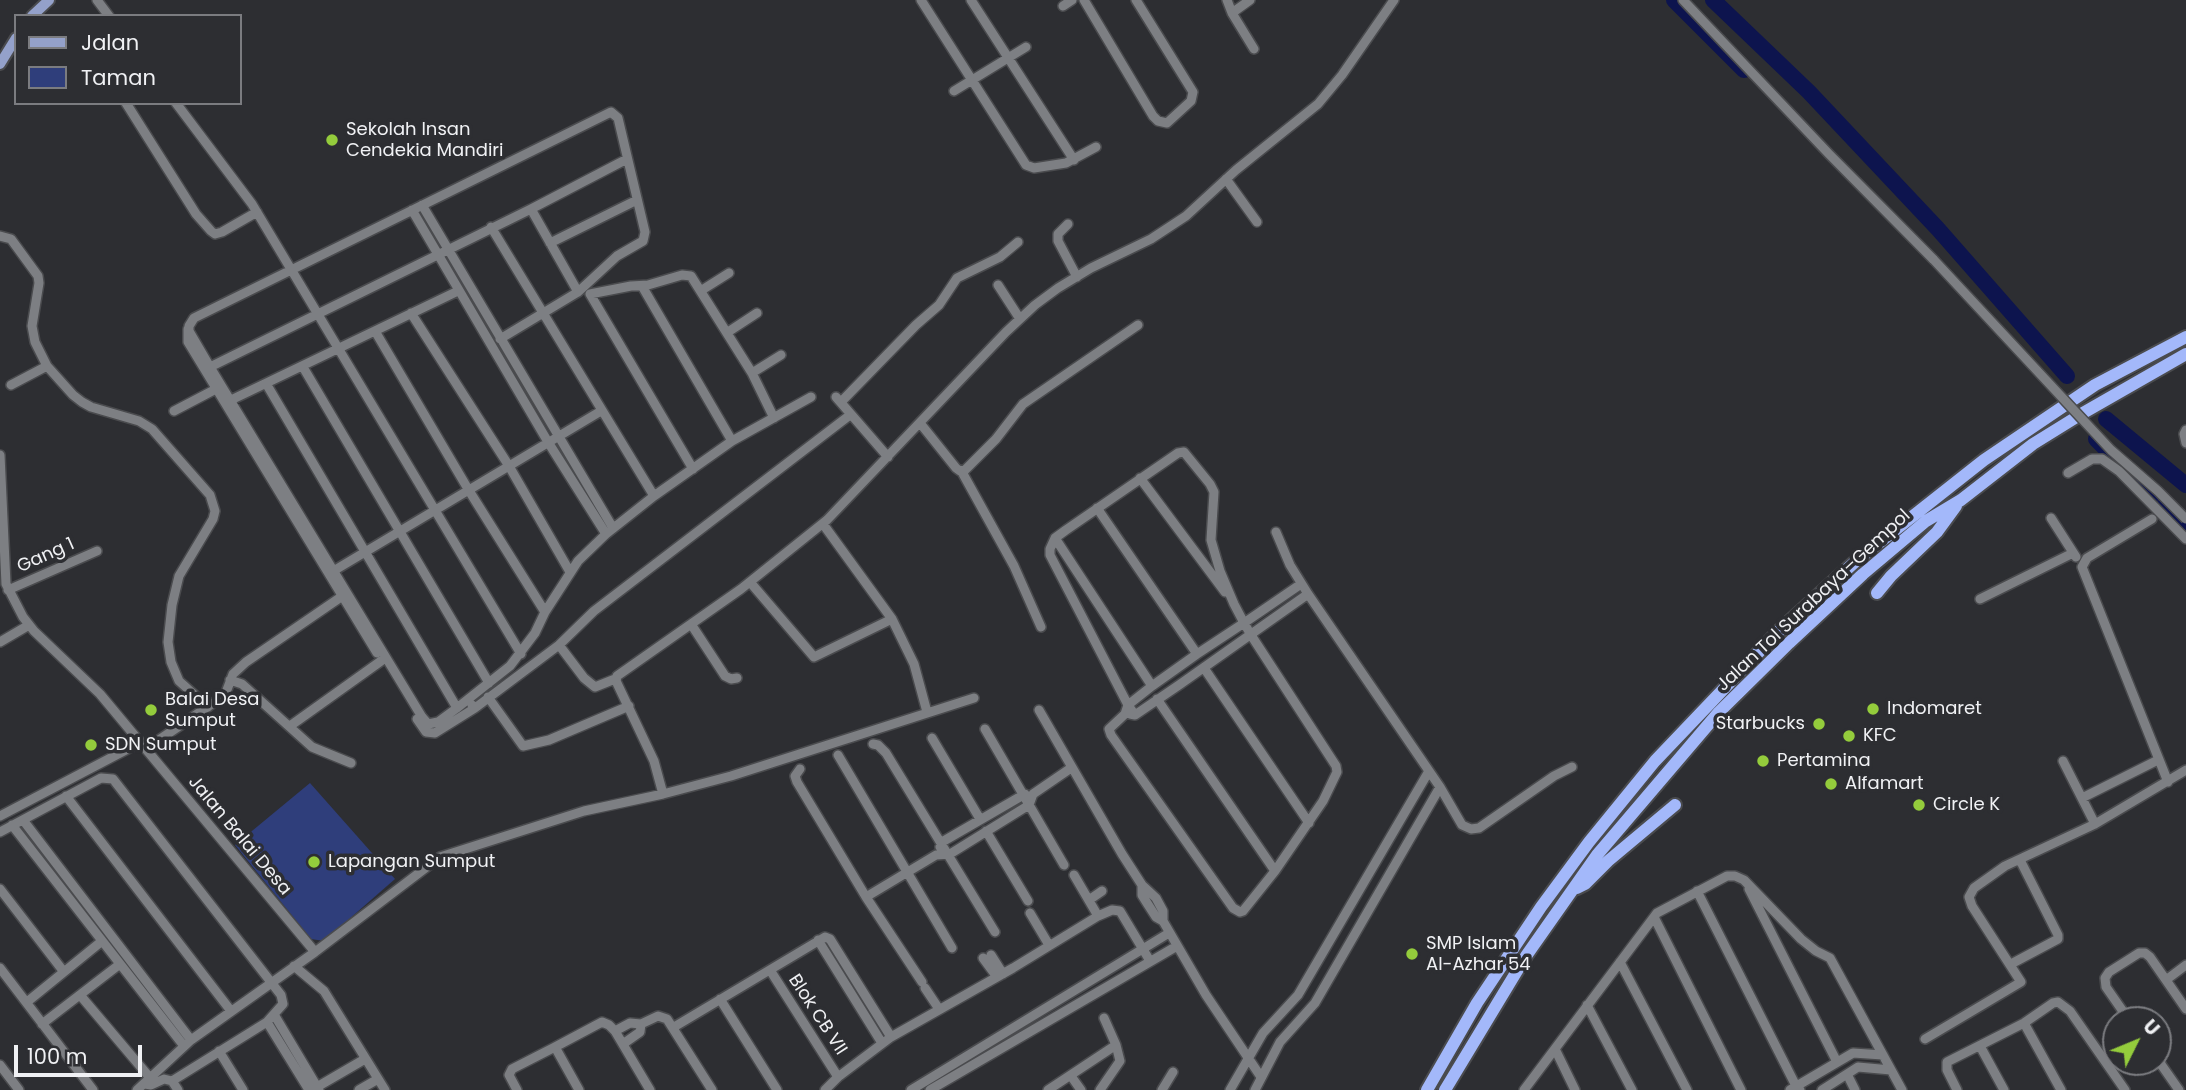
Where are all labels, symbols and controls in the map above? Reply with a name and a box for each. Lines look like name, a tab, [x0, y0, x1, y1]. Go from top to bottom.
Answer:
legend	[14, 14, 242, 105]
text: Jalan	[81, 28, 139, 57]
text: Taman	[81, 63, 156, 92]
place label: Sekolah Insan Cendekia Mandiri	[346, 119, 503, 162]
marker: Sekolah Insan Cendekia Mandiri	[324, 132, 340, 148]
street label: Jalan Tol Surabaya–Gempol	[1713, 506, 1915, 696]
street label: Gang 1	[14, 534, 78, 578]
place label: Balai Desa Sumput	[165, 689, 259, 732]
place label: Indomaret	[1887, 698, 1982, 720]
marker: Indomaret	[1865, 701, 1881, 717]
marker: Balai Desa Sumput	[143, 702, 159, 718]
place label: Starbucks	[1716, 713, 1805, 735]
marker: Starbucks	[1811, 716, 1827, 732]
place label: KFC	[1863, 725, 1897, 747]
marker: KFC	[1841, 728, 1857, 744]
place label: SDN Sumput	[105, 734, 217, 756]
marker: SDN Sumput	[83, 737, 99, 753]
place label: Pertamina	[1777, 750, 1871, 772]
marker: Pertamina	[1755, 753, 1771, 769]
street label: Jalan Balai Desa	[183, 772, 295, 900]
place label: Alfamart	[1845, 773, 1924, 795]
marker: Alfamart	[1823, 776, 1839, 792]
place label: Circle K	[1933, 794, 2000, 816]
marker: Circle K	[1911, 797, 1927, 813]
place label: Lapangan Sumput	[328, 851, 495, 873]
marker: Lapangan Sumput	[306, 854, 322, 870]
place label: SMP Islam Al-Azhar 54	[1426, 933, 1531, 976]
marker: SMP Islam Al-Azhar 54	[1404, 946, 1420, 962]
street label: Blok CB VII	[783, 971, 851, 1059]
north arrow	[2102, 1006, 2172, 1076]
text: U	[2137, 1014, 2166, 1042]
scale bar	[18, 1030, 145, 1074]
text: 100 m	[27, 1042, 87, 1071]

